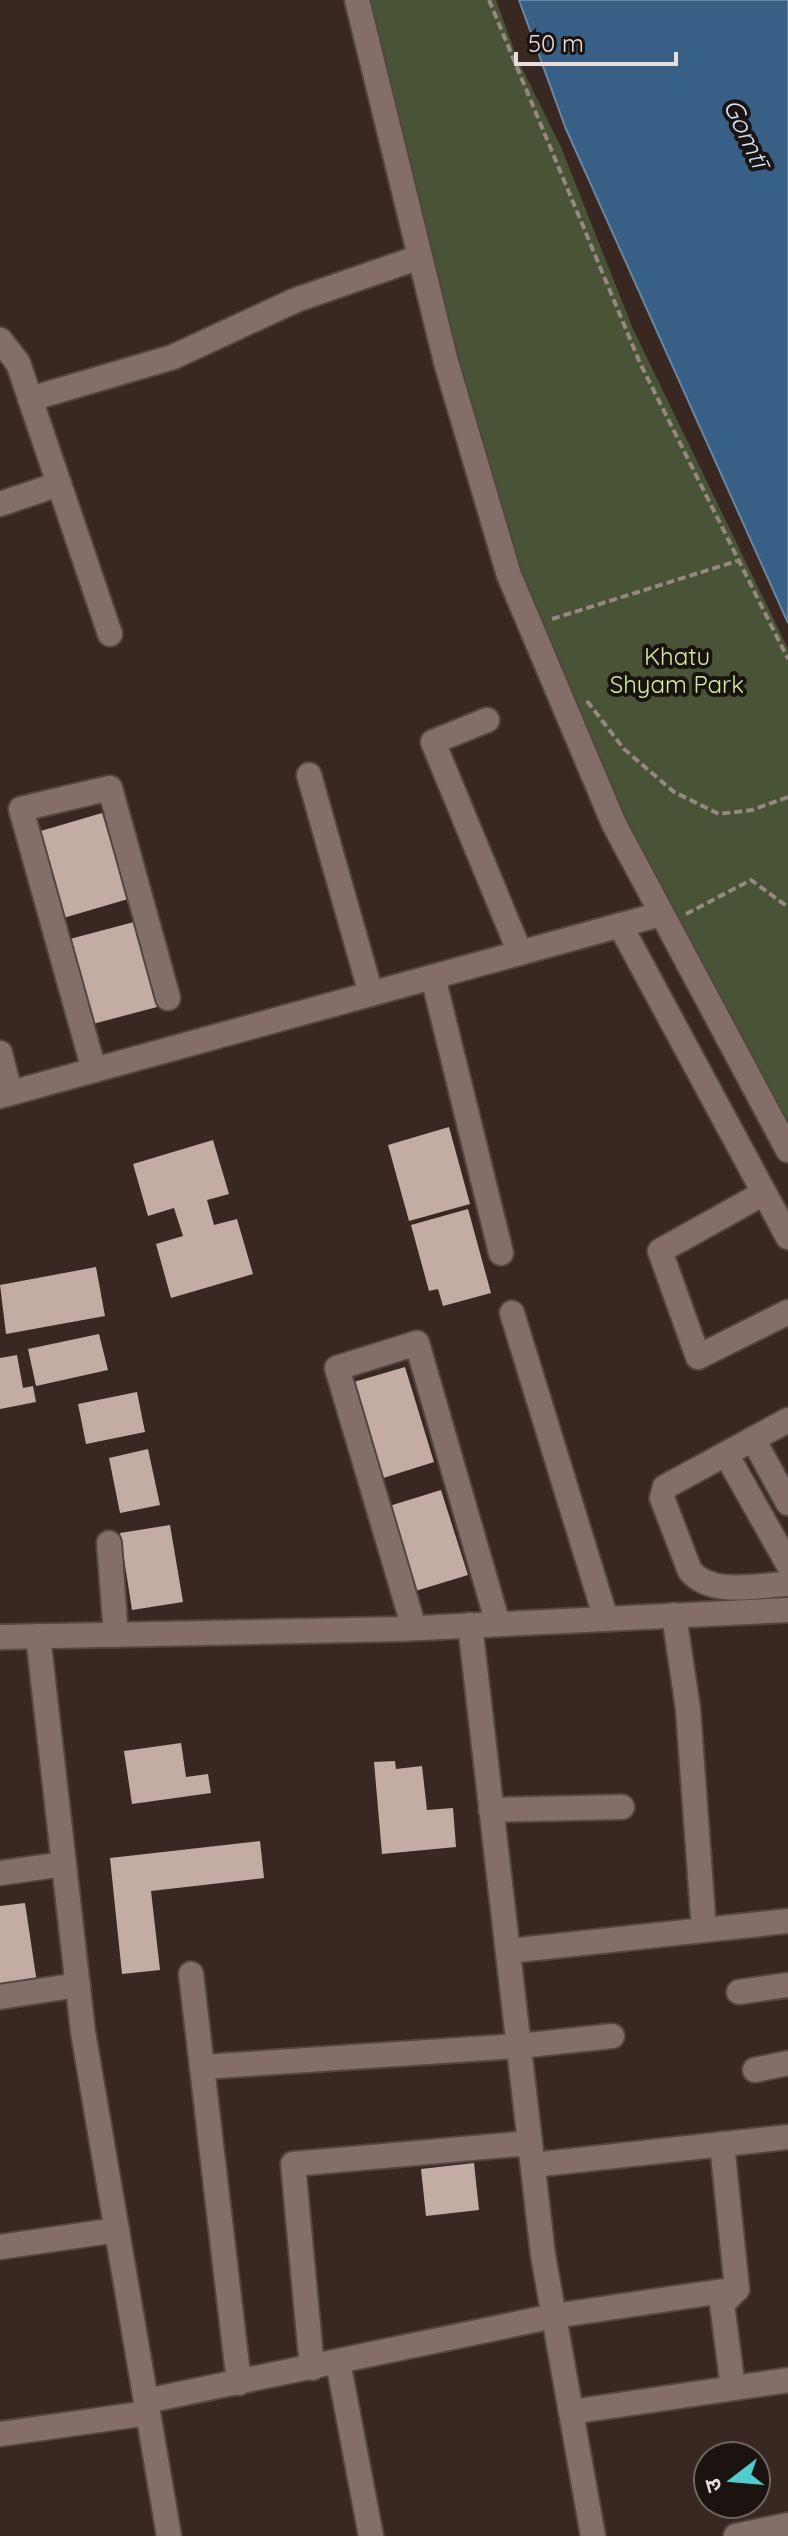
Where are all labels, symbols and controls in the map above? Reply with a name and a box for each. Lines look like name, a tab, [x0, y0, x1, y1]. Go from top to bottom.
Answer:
scale bar	[516, 16, 676, 66]
text: 50 m	[528, 28, 584, 58]
water label: Gomtī	[716, 93, 779, 177]
park label: Khatu Shyam Park	[610, 641, 744, 699]
north arrow	[692, 2440, 772, 2520]
text: उ	[697, 2474, 728, 2496]

